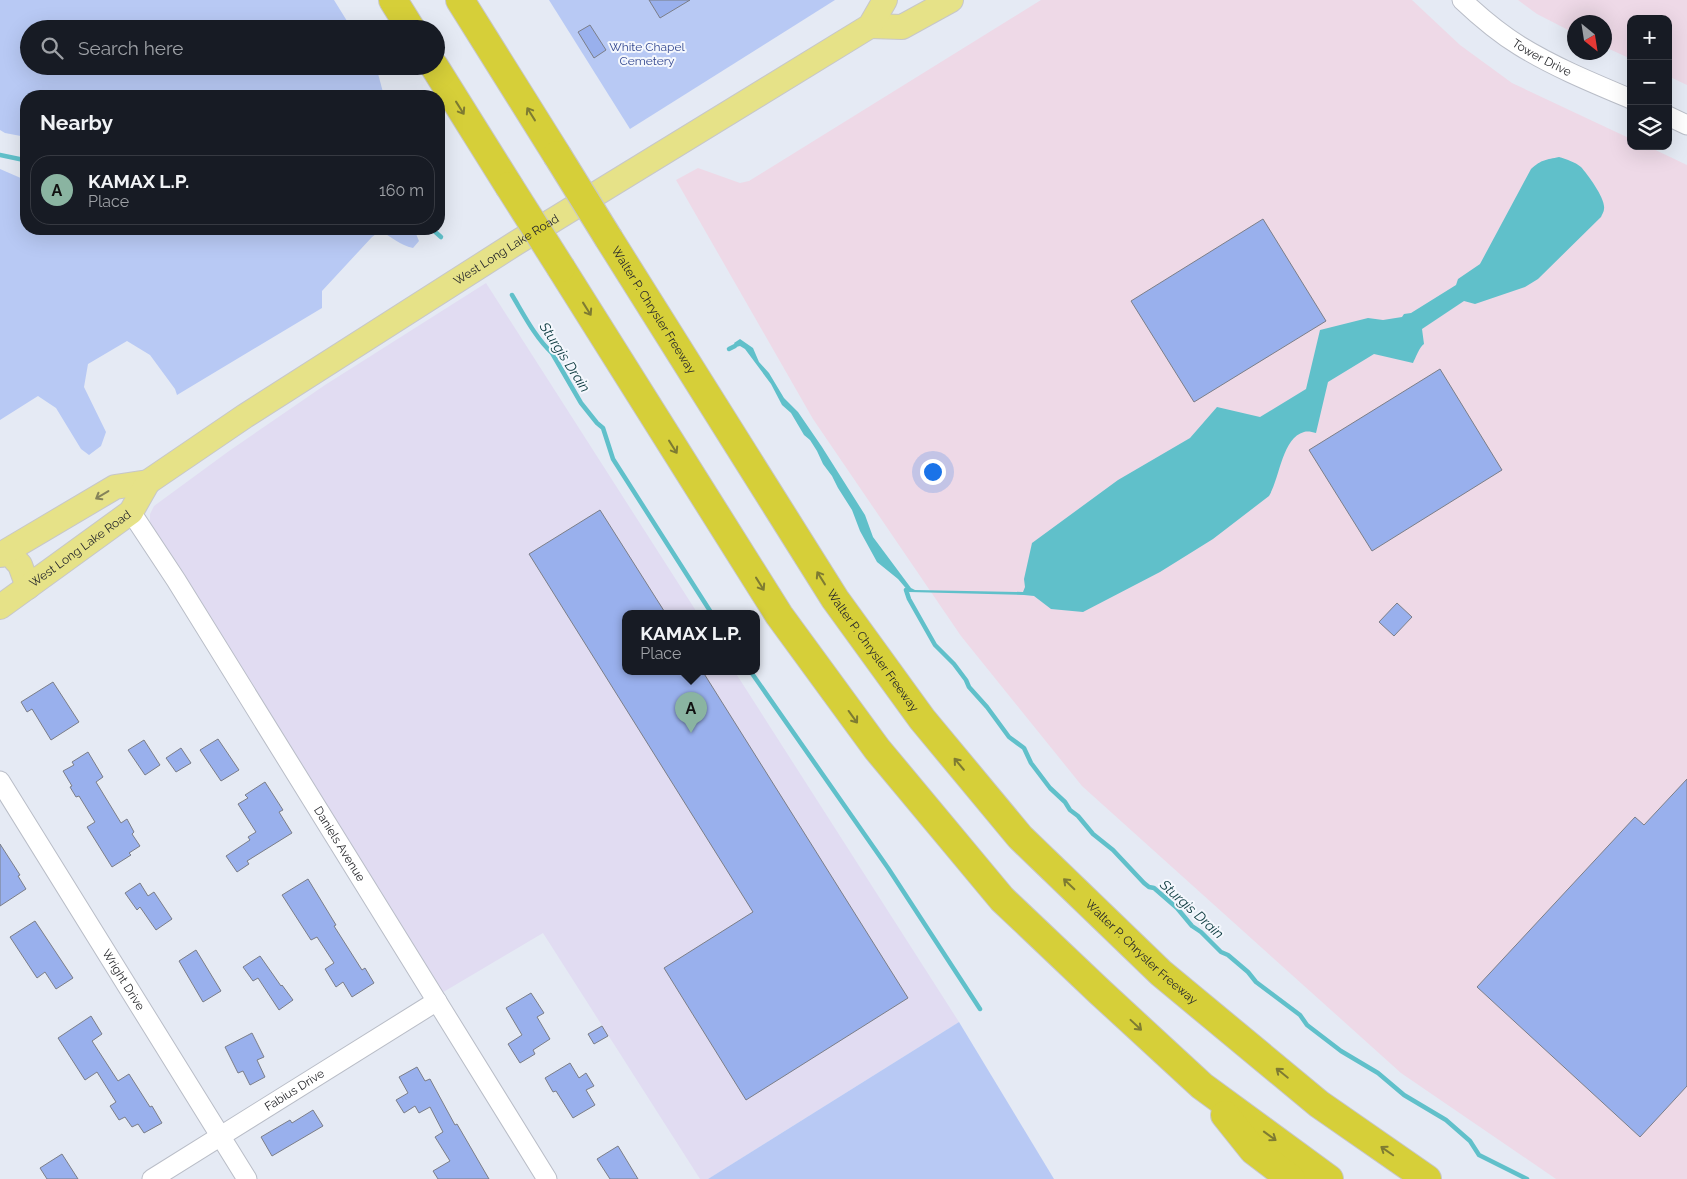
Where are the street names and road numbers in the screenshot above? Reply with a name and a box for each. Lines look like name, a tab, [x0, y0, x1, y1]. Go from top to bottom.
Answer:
street label: Tower Drive	[1510, 36, 1574, 79]
street label: West Long Lake Road	[451, 211, 561, 288]
street label: Walter P. Chrysler Freeway	[609, 244, 699, 377]
street label: West Long Lake Road	[27, 507, 134, 590]
street label: Walter P. Chrysler Freeway	[824, 587, 922, 715]
street label: Daniels Avenue	[311, 804, 368, 884]
street label: Walter P. Chrysler Freeway	[1083, 897, 1201, 1008]
street label: Wright Drive	[99, 947, 148, 1013]
street label: Fabius Drive	[262, 1066, 327, 1114]

